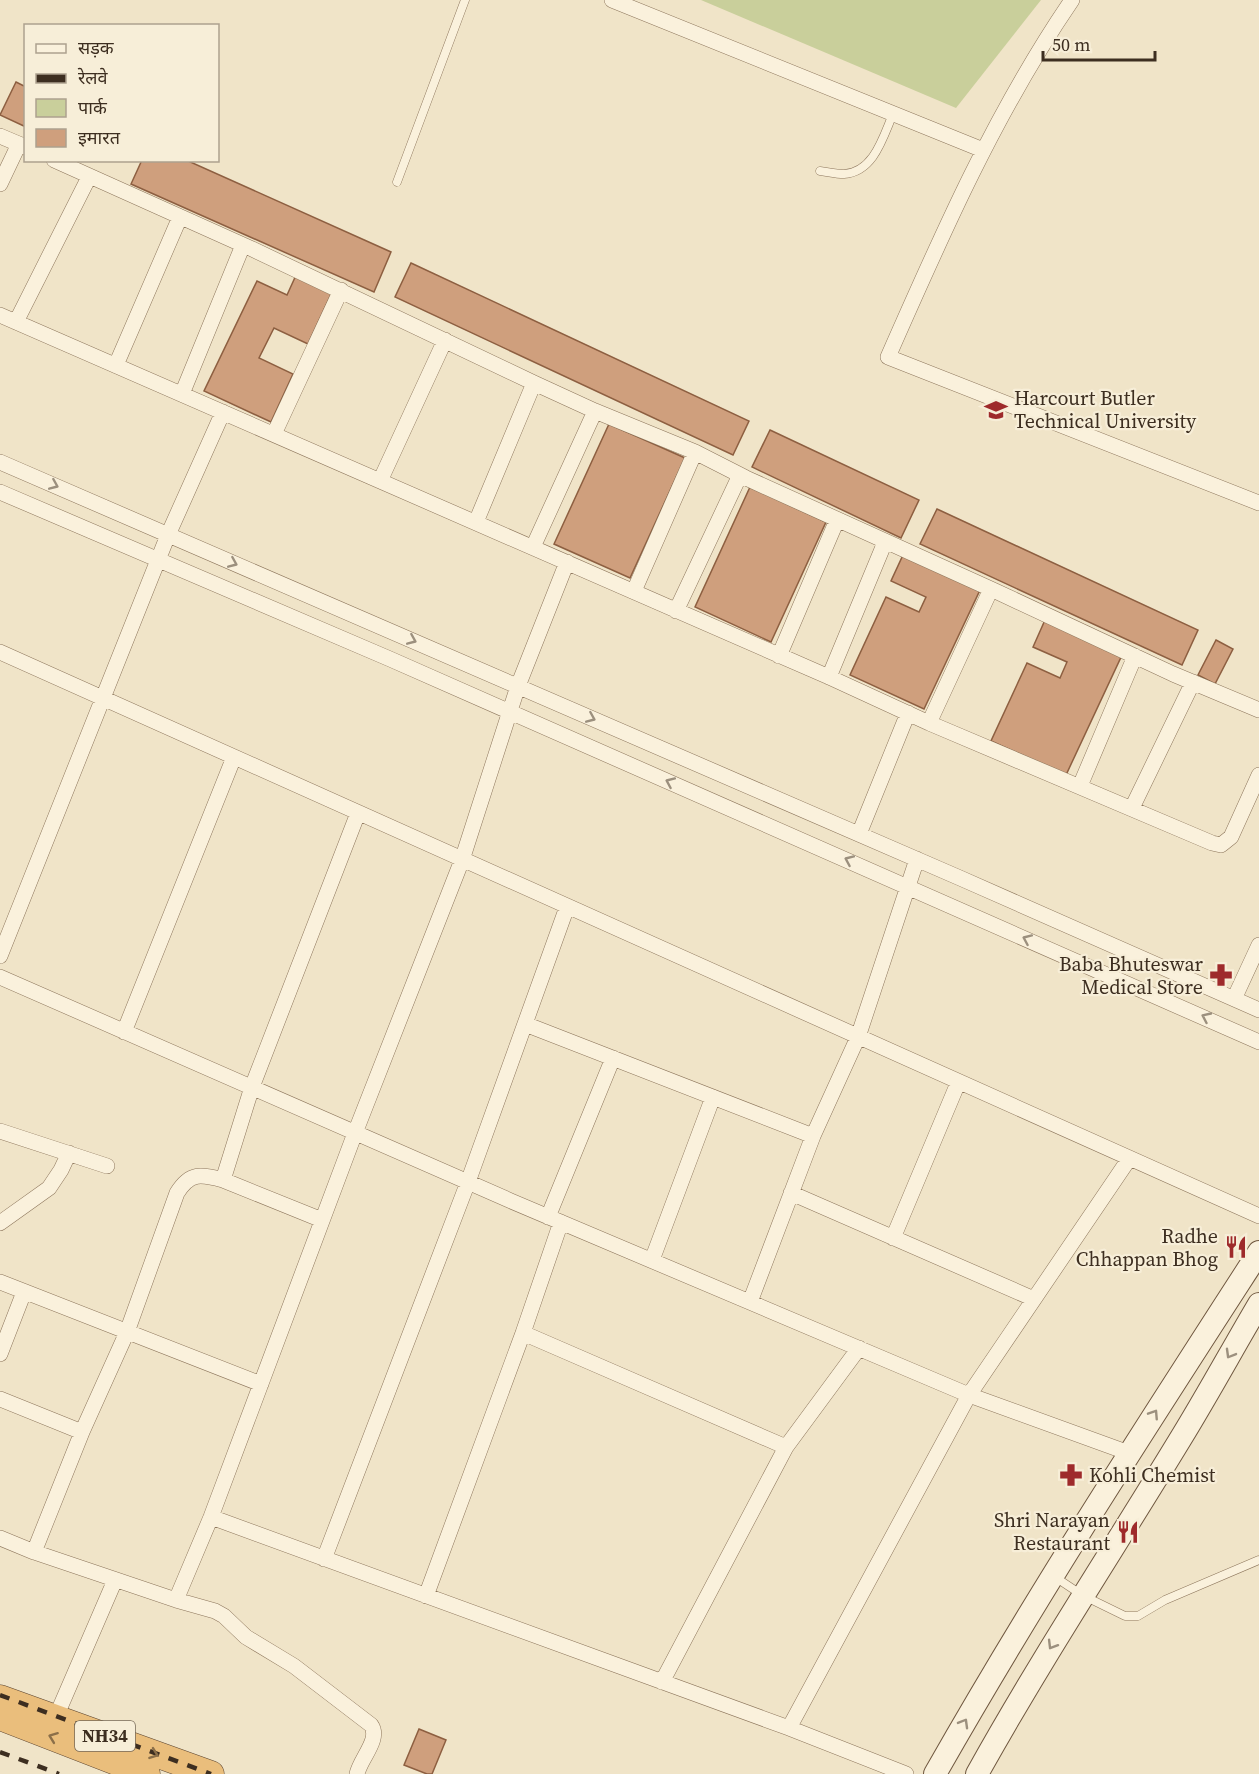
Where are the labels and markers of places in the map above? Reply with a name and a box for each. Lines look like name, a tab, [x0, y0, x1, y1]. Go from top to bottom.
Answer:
place label: Harcourt Butler Technical University	[1014, 384, 1197, 435]
school or university icon: Harcourt Butler Technical University	[983, 397, 1009, 423]
place label: Baba Bhuteswar Medical Store	[1059, 950, 1204, 1001]
pharmacy icon: Baba Bhuteswar Medical Store	[1208, 962, 1234, 988]
place label: Radhe Chhappan Bhog	[1076, 1222, 1218, 1273]
restaurant icon: Radhe Chhappan Bhog	[1223, 1234, 1249, 1260]
place label: Kohli Chemist	[1089, 1461, 1216, 1489]
pharmacy icon: Kohli Chemist	[1058, 1462, 1084, 1488]
place label: Shri Narayan Restaurant	[994, 1506, 1110, 1557]
restaurant icon: Shri Narayan Restaurant	[1115, 1519, 1141, 1545]

